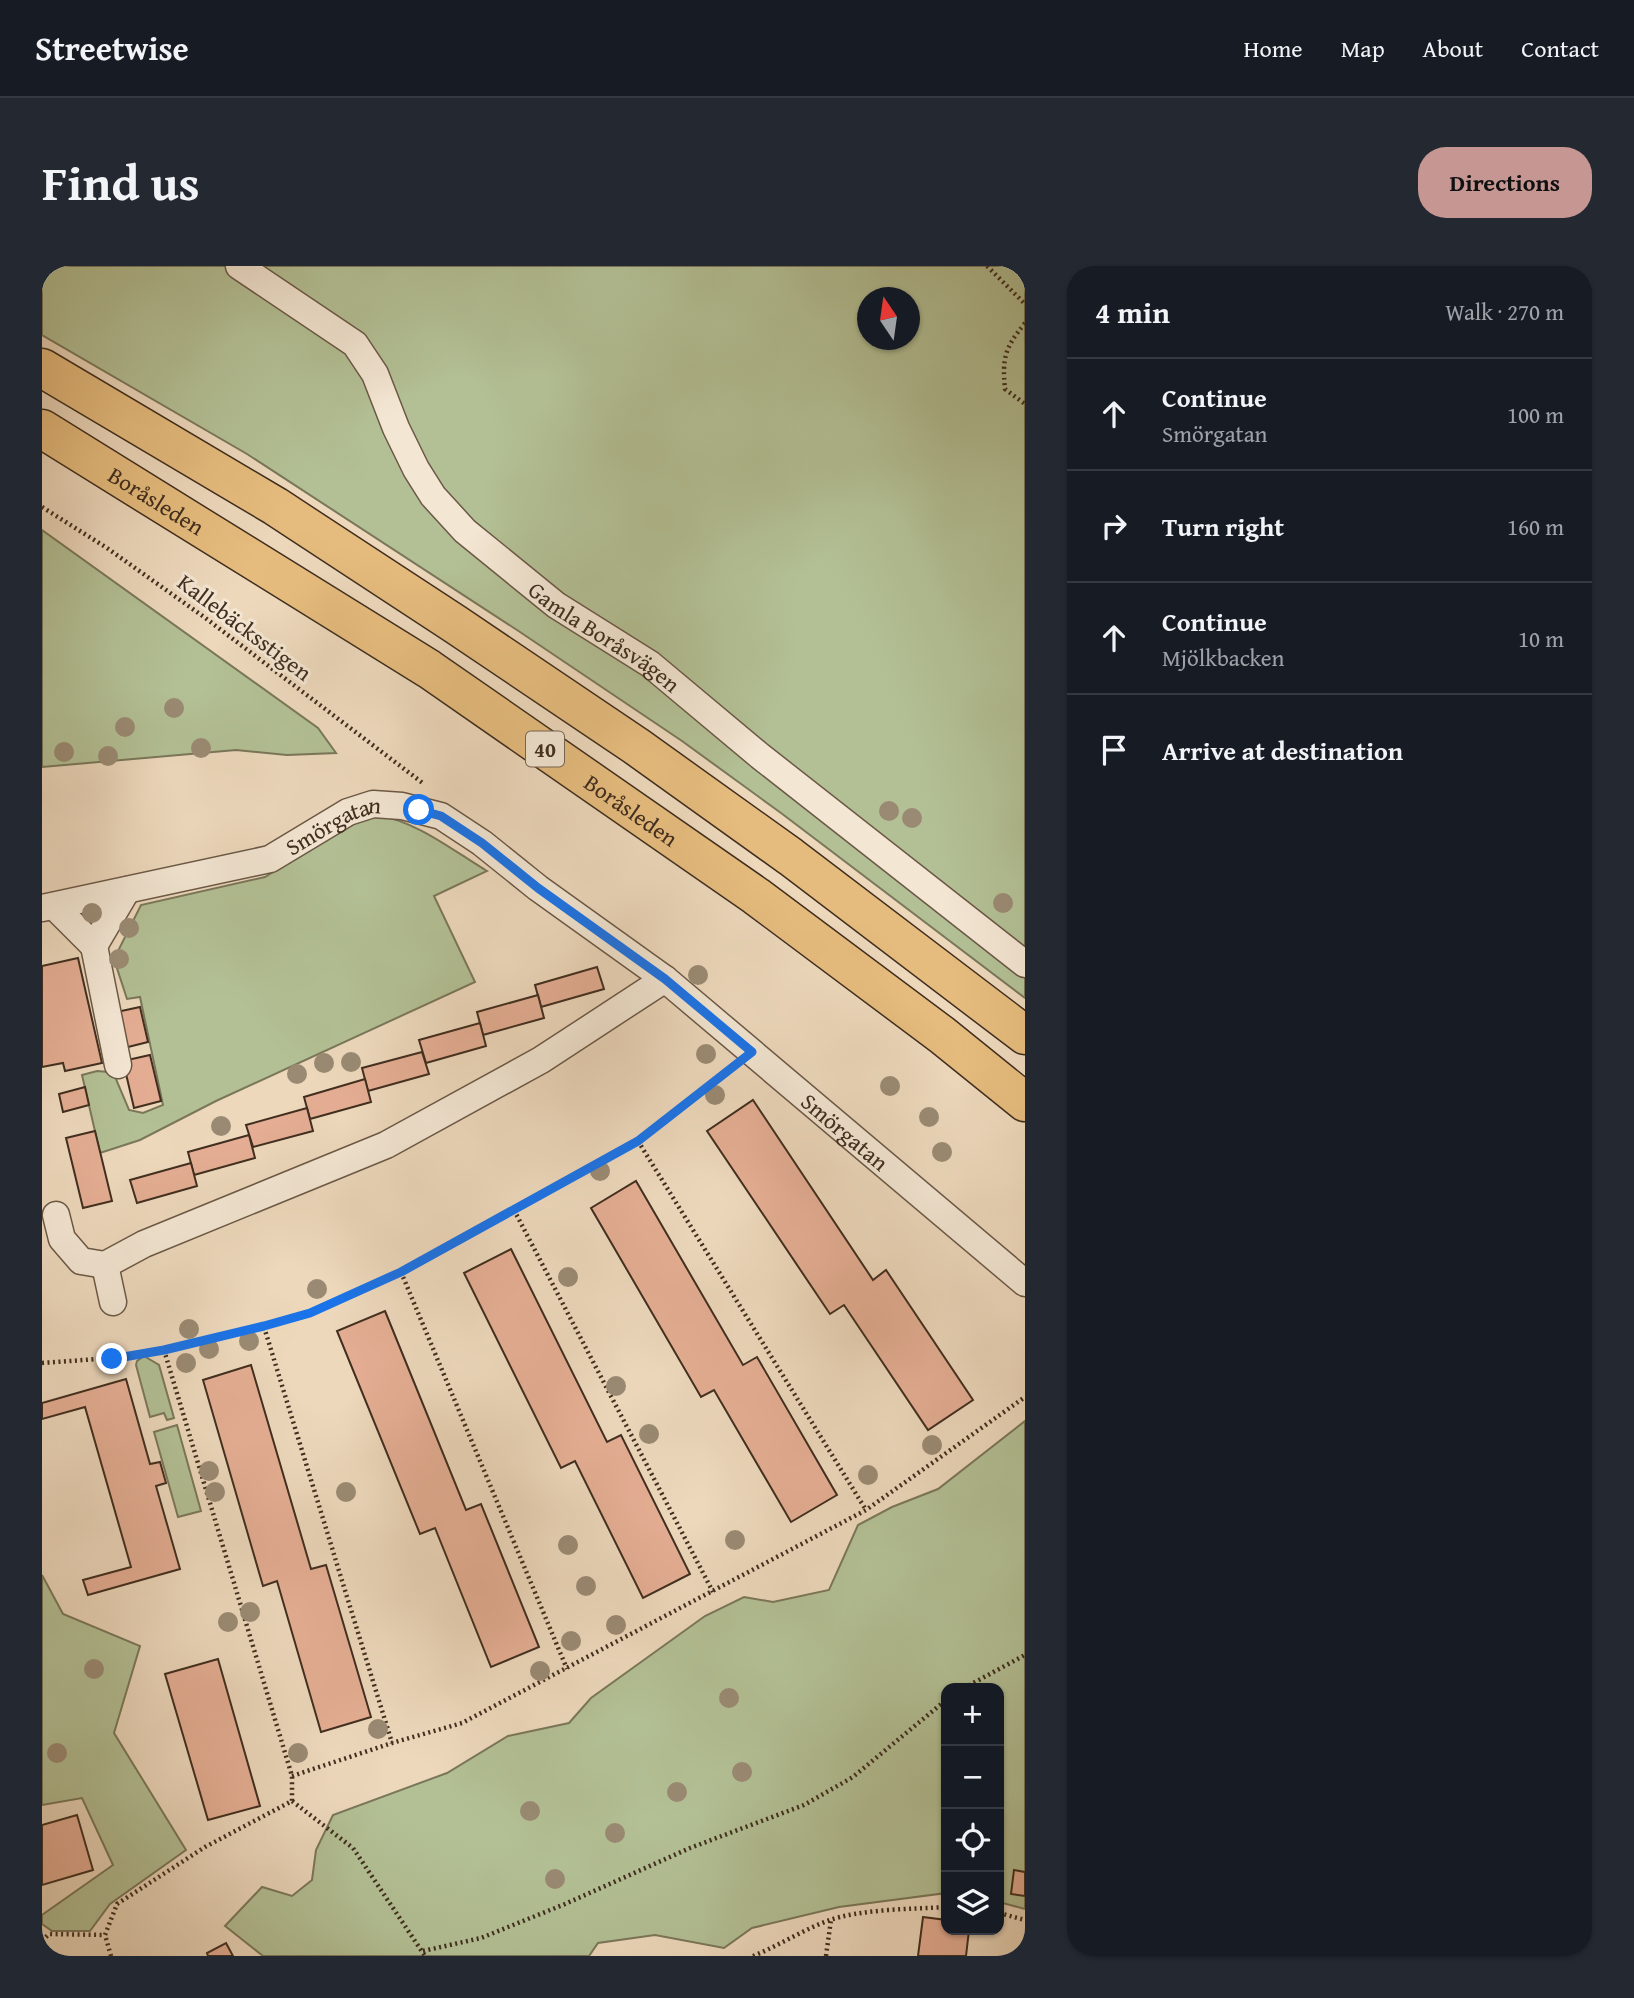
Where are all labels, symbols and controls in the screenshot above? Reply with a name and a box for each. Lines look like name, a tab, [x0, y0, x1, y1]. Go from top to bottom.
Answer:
text: Streetwise	[35, 24, 189, 72]
text: Home	[1244, 31, 1303, 66]
text: Map	[1341, 31, 1385, 66]
text: About	[1423, 31, 1483, 66]
text: Contact	[1521, 31, 1599, 66]
text: Find us	[42, 146, 200, 218]
button: Directions	[1418, 147, 1592, 218]
north arrow	[857, 287, 920, 350]
text: 4 min	[1095, 290, 1170, 334]
text: Walk · 270 m	[1445, 295, 1564, 328]
text: Continue	[1162, 378, 1267, 417]
icon: ahead	[1095, 395, 1133, 433]
text: 100 m	[1507, 398, 1564, 431]
text: Smörgatan	[1162, 417, 1267, 450]
street label: Boråsleden	[102, 458, 211, 543]
icon: right	[1095, 507, 1133, 545]
text: Turn right	[1162, 507, 1284, 546]
text: 160 m	[1507, 510, 1564, 543]
street label: Kallebäcksstigen	[171, 566, 319, 689]
street label: Gamla Boråsvägen	[522, 573, 688, 700]
text: Continue	[1162, 602, 1267, 641]
icon: ahead	[1095, 619, 1133, 657]
text: 10 m	[1518, 622, 1564, 655]
text: Mjölkbacken	[1162, 641, 1284, 674]
icon: arrive	[1095, 731, 1133, 769]
text: Arrive at destination	[1162, 731, 1403, 770]
road number: 40	[526, 732, 564, 766]
street label: Boråsleden	[578, 765, 685, 854]
street label: Smörgatan	[279, 787, 382, 863]
route start	[403, 794, 434, 825]
street label: Smörgatan	[794, 1085, 896, 1178]
route end	[96, 1343, 127, 1374]
map controls	[941, 1683, 1004, 1935]
button: +	[941, 1683, 1004, 1746]
button: −	[941, 1746, 1004, 1809]
button: locate	[941, 1809, 1004, 1872]
button: layers	[941, 1872, 1004, 1935]

